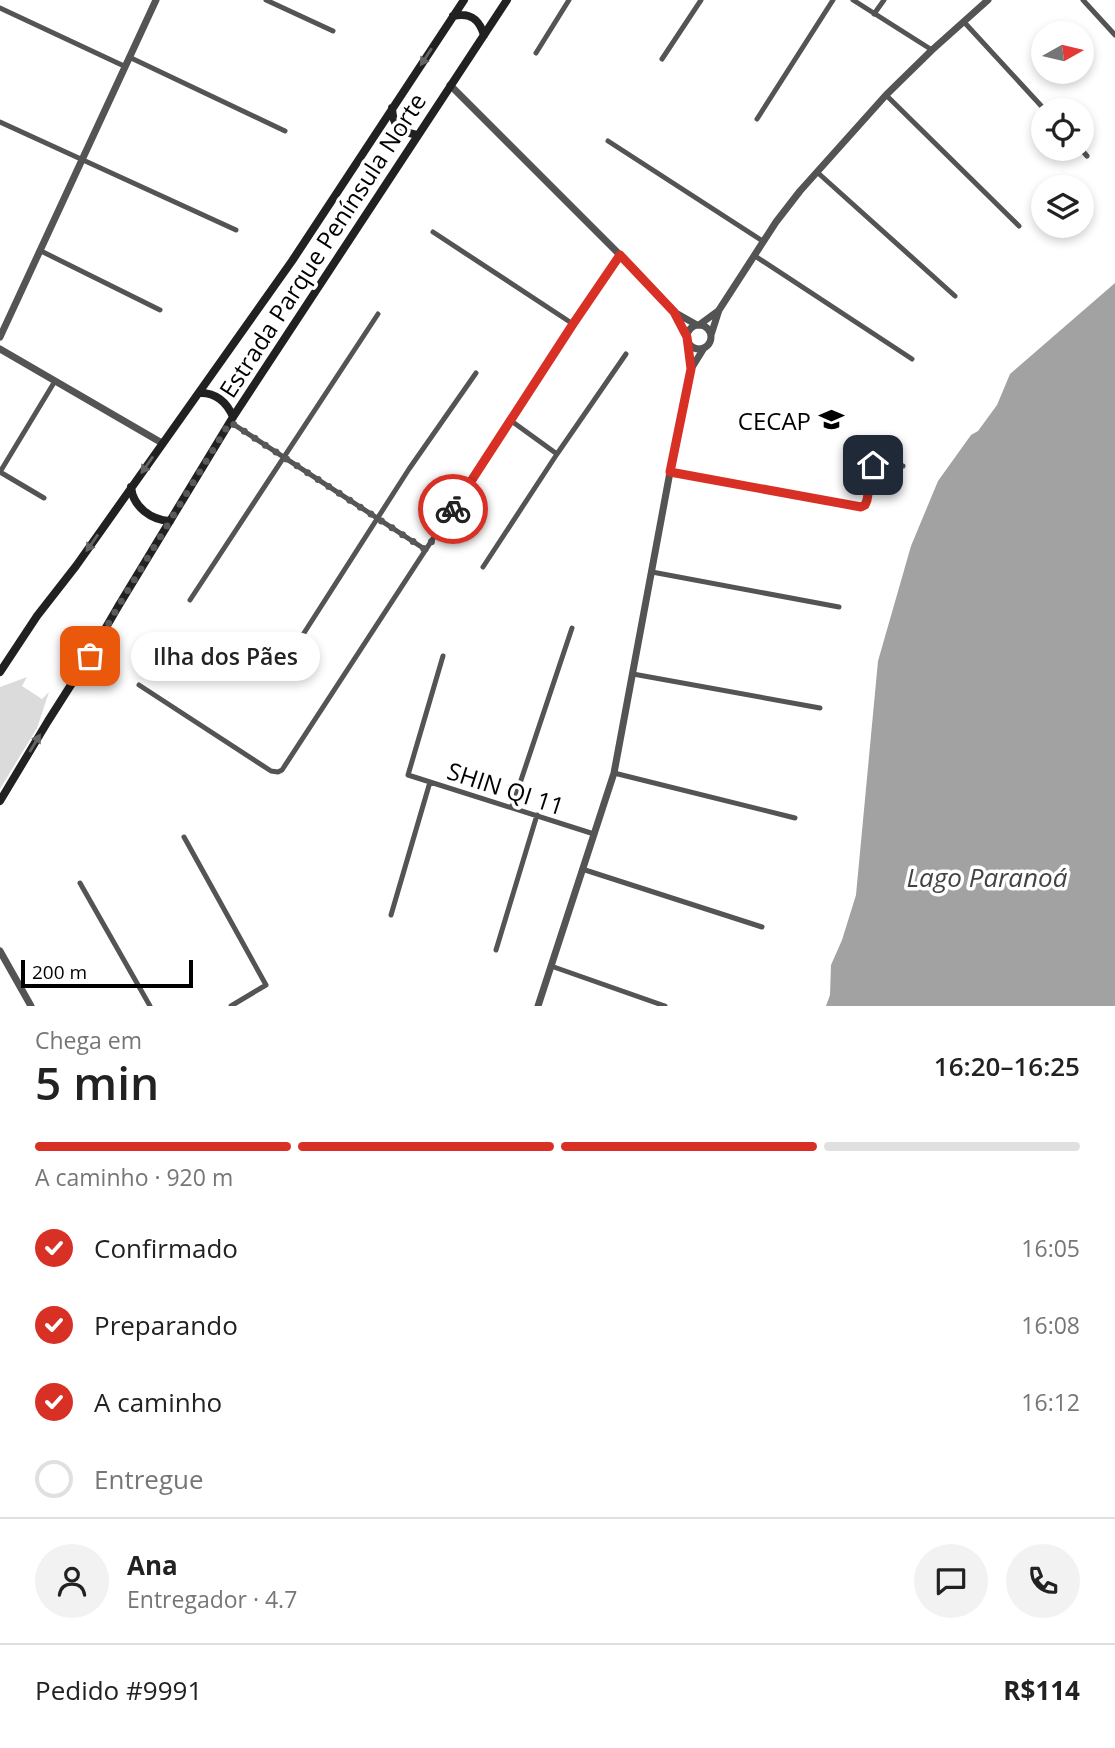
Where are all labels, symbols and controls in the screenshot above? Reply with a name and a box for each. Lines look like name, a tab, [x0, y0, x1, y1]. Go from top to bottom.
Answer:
north arrow	[1031, 21, 1094, 84]
map controls	[1031, 21, 1094, 238]
one-way arrow	[419, 48, 433, 66]
street label: Estrada Parque Península Norte	[211, 86, 433, 404]
button: locate	[1031, 98, 1094, 161]
button: layers	[1031, 175, 1094, 238]
place label: CECAP	[738, 404, 811, 437]
school or university icon: CECAP	[817, 406, 845, 434]
pin	[843, 435, 903, 495]
icon: home	[854, 446, 892, 484]
one-way arrow	[140, 456, 154, 474]
courier	[418, 474, 488, 544]
icon: bike	[434, 490, 472, 528]
one-way arrow	[85, 534, 99, 552]
pin	[60, 626, 120, 686]
callout: Ilha dos Pães	[132, 632, 321, 680]
icon: bag	[71, 637, 109, 675]
text: Ilha dos Pães	[153, 640, 298, 672]
one-way arrow	[29, 733, 41, 752]
street label: SHIN QI 11	[443, 754, 569, 822]
water label: Lago Paranoá	[907, 859, 1068, 895]
scale bar	[21, 957, 192, 989]
text: 200 m	[32, 959, 87, 985]
text: Chega em	[35, 1024, 142, 1056]
text: 16:20–16:25	[934, 1048, 1080, 1084]
text: 5 min	[35, 1051, 159, 1113]
text: A caminho · 920 m	[35, 1161, 233, 1193]
icon: check	[35, 1229, 73, 1267]
text: Confirmado	[94, 1230, 238, 1266]
text: 16:05	[1021, 1232, 1080, 1264]
icon: check	[35, 1306, 73, 1344]
text: Preparando	[94, 1307, 238, 1343]
text: 16:08	[1021, 1309, 1080, 1341]
icon: check	[35, 1383, 73, 1421]
text: A caminho	[94, 1384, 222, 1420]
text: 16:12	[1021, 1386, 1080, 1418]
text: Entregue	[94, 1461, 204, 1497]
button: person	[35, 1544, 109, 1618]
button: chat	[914, 1544, 988, 1618]
button: phone	[1006, 1544, 1080, 1618]
text: Ana	[127, 1547, 178, 1583]
text: Entregador · 4.7	[127, 1583, 297, 1615]
text: Pedido #9991	[35, 1672, 202, 1708]
text: R$114	[1003, 1672, 1080, 1708]

